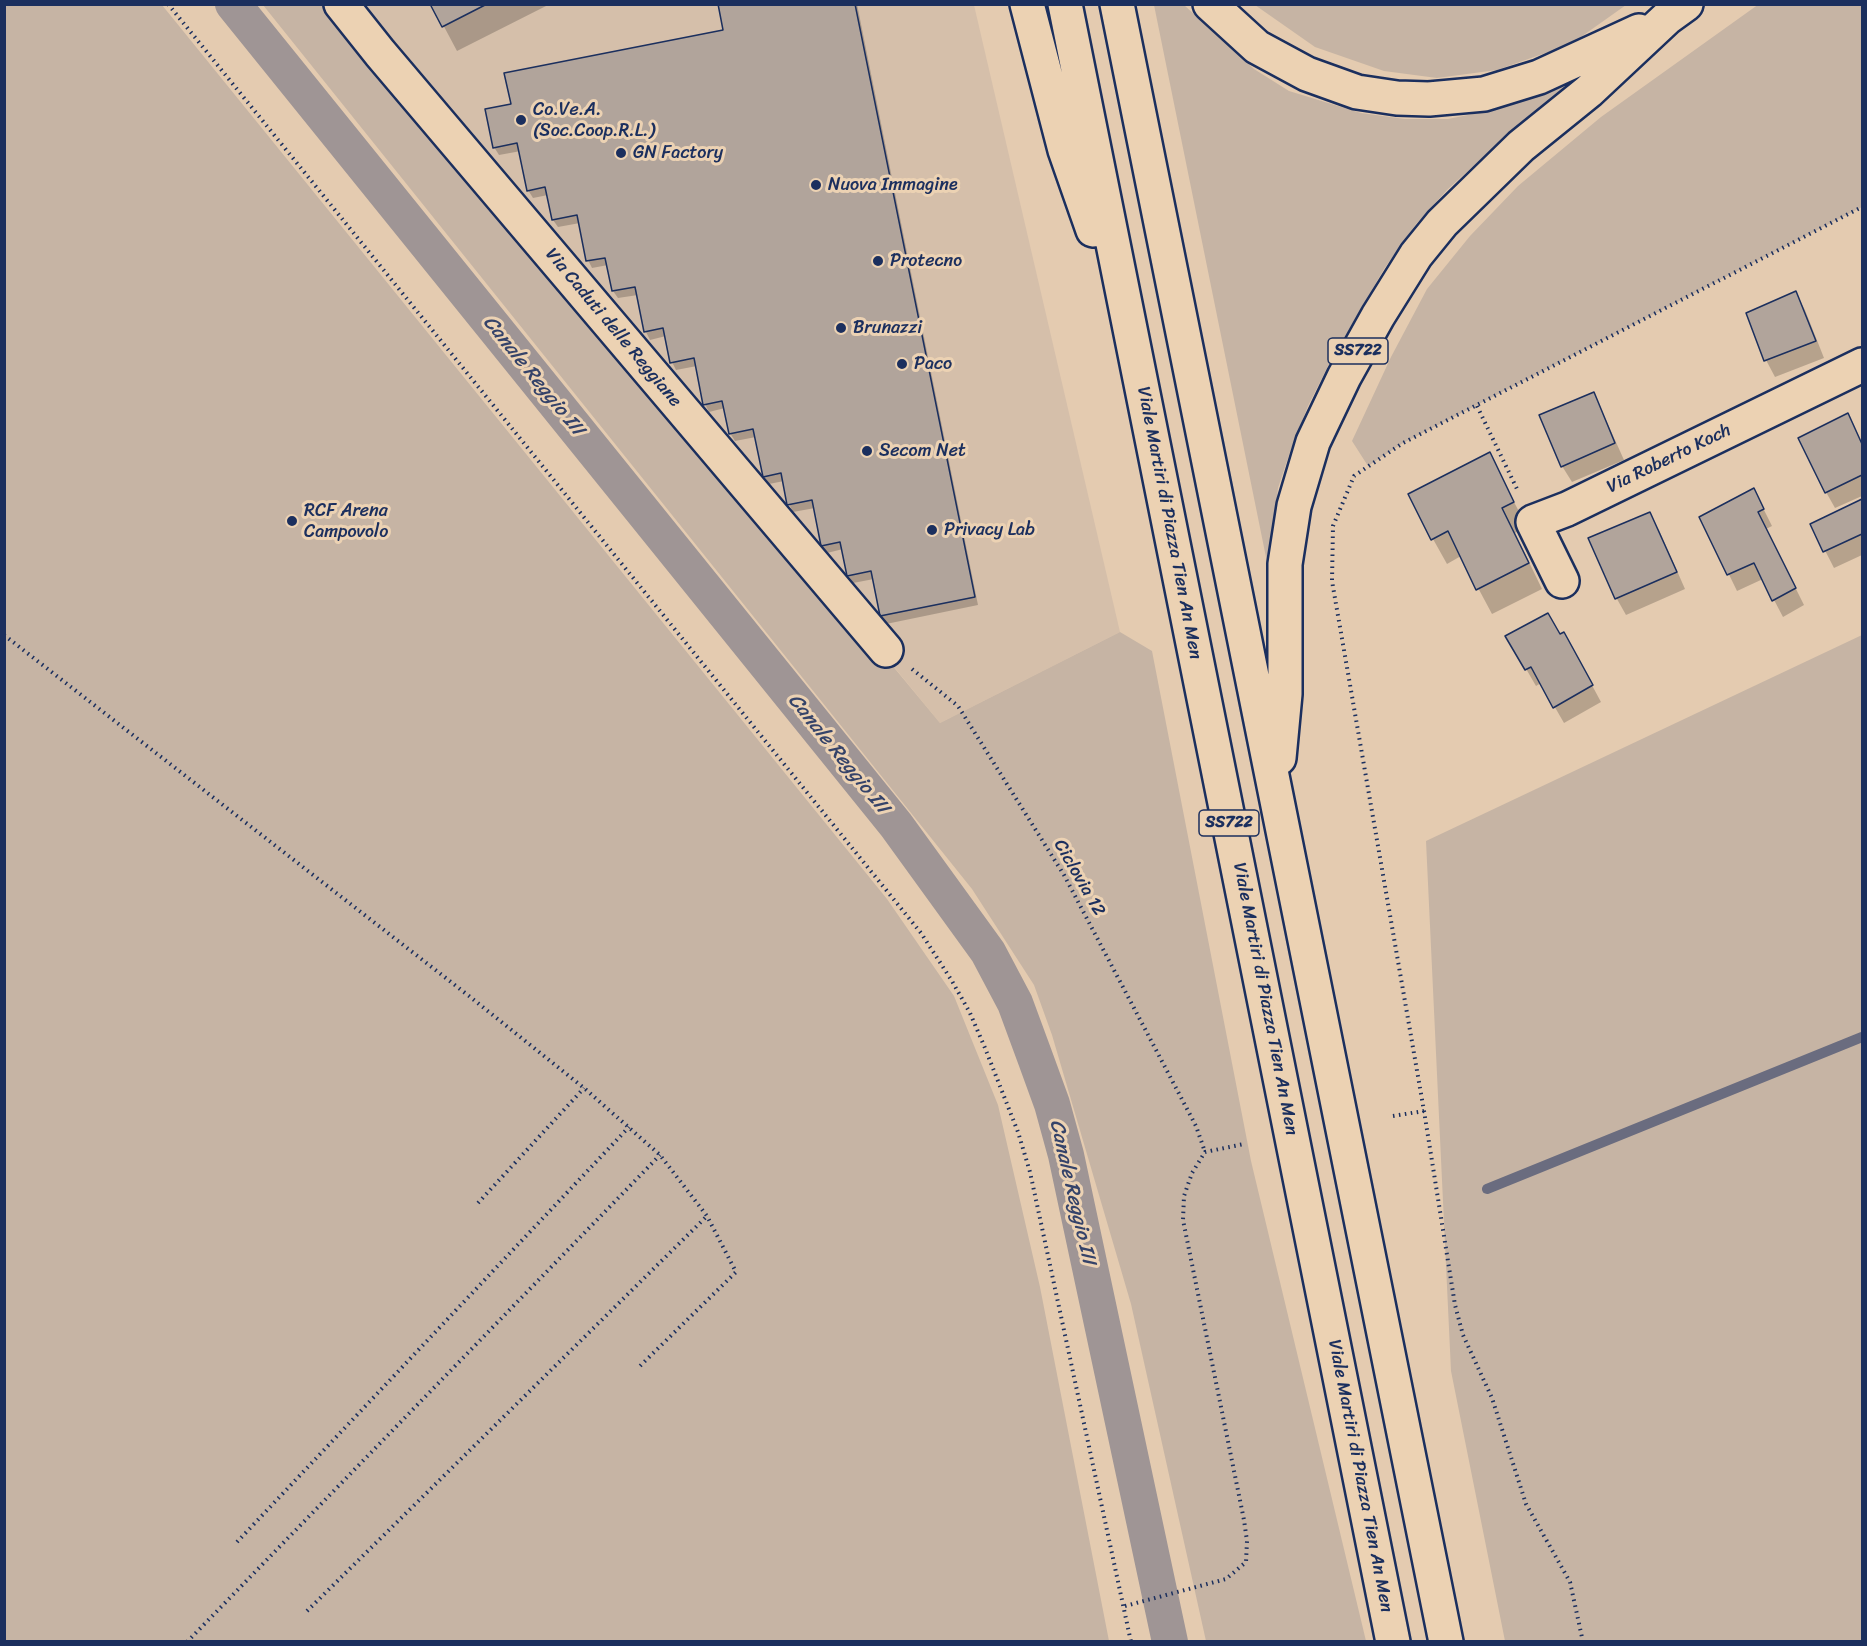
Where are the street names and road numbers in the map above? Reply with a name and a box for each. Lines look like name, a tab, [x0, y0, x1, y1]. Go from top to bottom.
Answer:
street label: Via Caduti delle Reggiane	[540, 244, 686, 412]
road number: SS722	[1328, 338, 1388, 364]
street label: Viale Martiri di Piazza Tien An Men	[1132, 385, 1206, 661]
street label: Via Roberto Koch	[1603, 420, 1735, 498]
road number: SS722	[1199, 810, 1259, 836]
street label: Ciclovia 12	[1048, 836, 1110, 920]
street label: Viale Martiri di Piazza Tien An Men	[1228, 861, 1302, 1137]
street label: Viale Martiri di Piazza Tien An Men	[1323, 1338, 1397, 1614]

